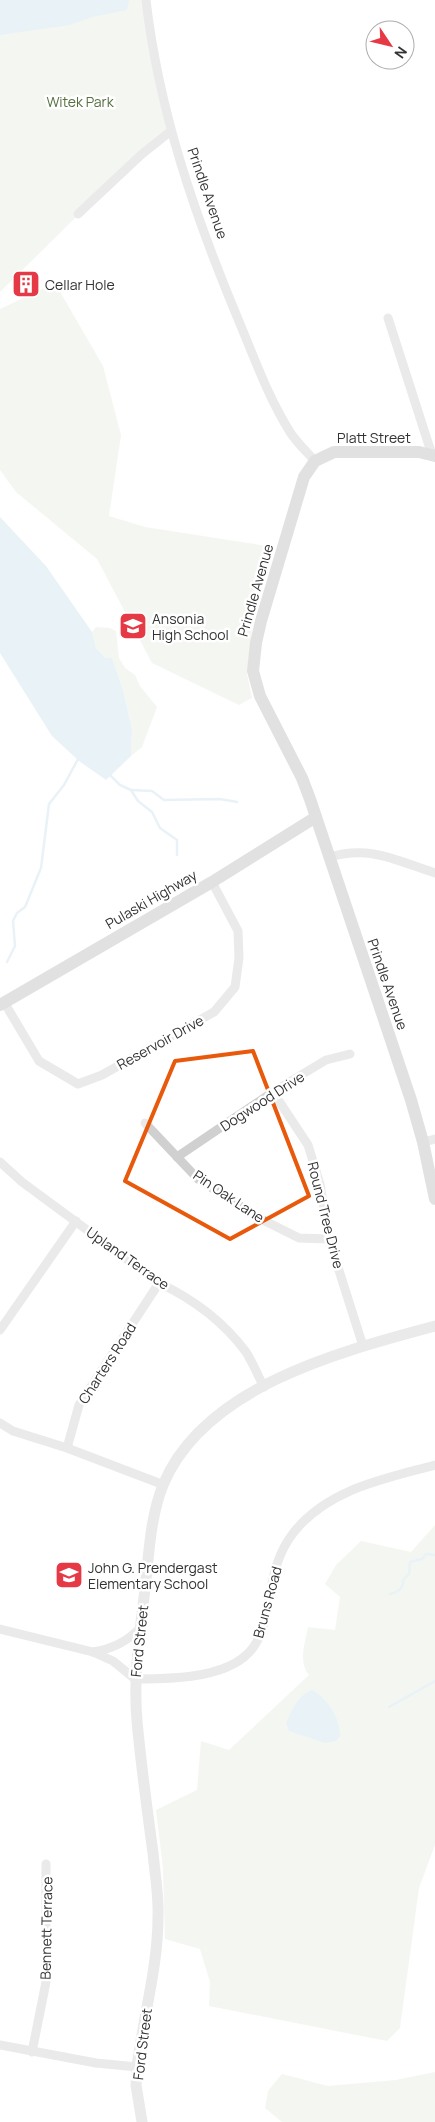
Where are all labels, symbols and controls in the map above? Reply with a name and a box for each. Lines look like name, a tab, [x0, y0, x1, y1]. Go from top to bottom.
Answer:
north arrow	[365, 20, 415, 70]
text: N	[390, 43, 412, 62]
park label: Witek Park	[46, 92, 115, 111]
street label: Prindle Avenue	[183, 145, 233, 241]
building icon: Cellar Hole	[11, 269, 41, 299]
place label: Cellar Hole	[45, 275, 115, 294]
street label: Platt Street	[337, 428, 411, 447]
street label: Prindle Avenue	[233, 541, 277, 639]
place label: Ansonia High School	[152, 609, 229, 644]
school or university icon: Ansonia High School	[118, 611, 148, 641]
street label: Pulaski Highway	[102, 865, 201, 933]
street label: Prindle Avenue	[363, 936, 413, 1032]
street label: Reservoir Drive	[113, 1010, 207, 1074]
street label: Dogwood Drive	[216, 1067, 308, 1135]
street label: Round Tree Drive	[304, 1160, 348, 1270]
street label: Pin Oak Lane	[190, 1165, 268, 1227]
street label: Upland Terrace	[83, 1222, 173, 1294]
street label: Charters Road	[74, 1319, 140, 1407]
place label: John G. Prendergast Elementary School	[88, 1558, 218, 1593]
school or university icon: John G. Prendergast Elementary School	[54, 1560, 84, 1590]
street label: Bruns Road	[248, 1564, 286, 1640]
street label: Ford Street	[126, 1604, 152, 1678]
street label: Bennett Terrace	[36, 1876, 56, 1980]
street label: Ford Street	[128, 2007, 156, 2081]

